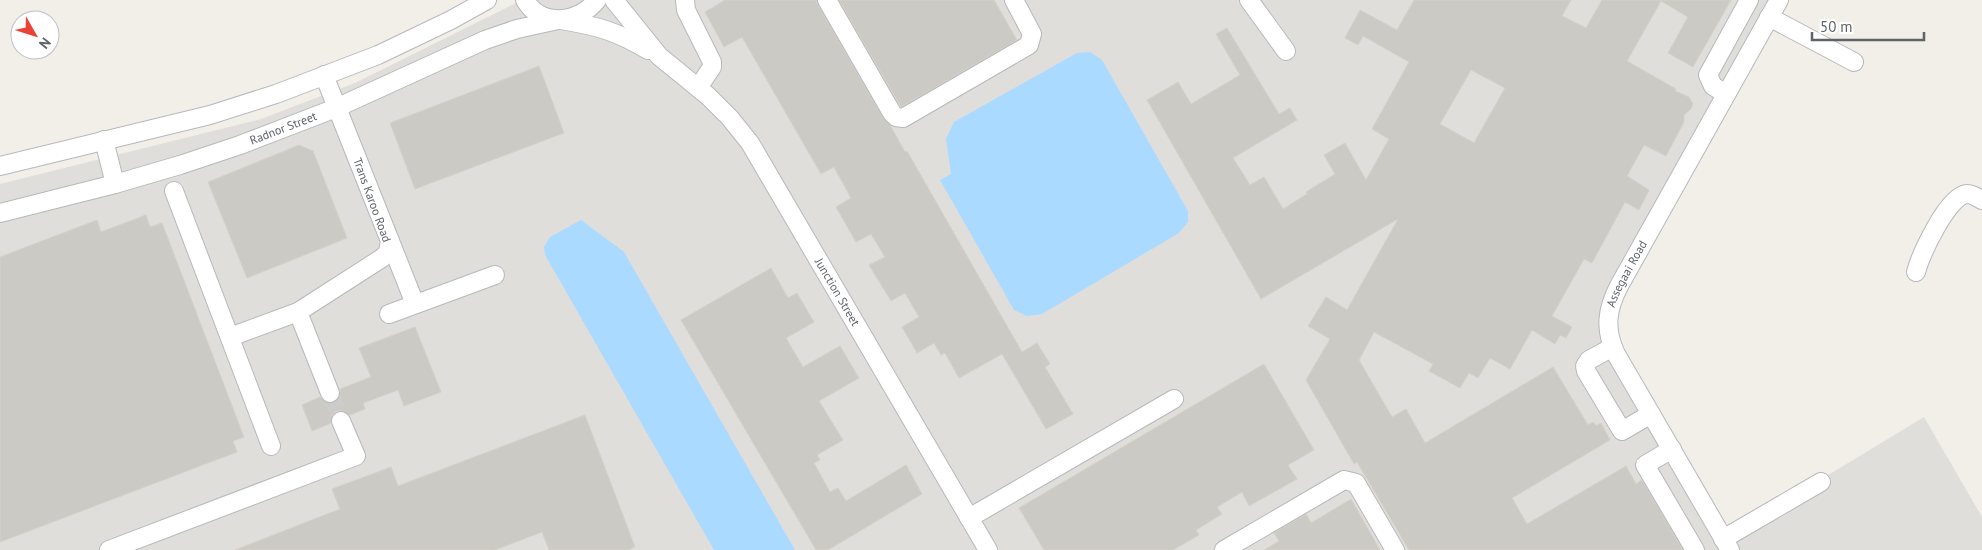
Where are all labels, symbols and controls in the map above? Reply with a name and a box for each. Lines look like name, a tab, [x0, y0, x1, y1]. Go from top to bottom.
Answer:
north arrow	[10, 10, 60, 60]
scale bar	[1812, 10, 1924, 42]
text: 50 m	[1820, 17, 1853, 36]
text: N	[35, 34, 55, 52]
street label: Radnor Street	[248, 108, 319, 148]
street label: Trans Karoo Road	[350, 156, 395, 244]
street label: Assegaai Road	[1603, 238, 1650, 309]
street label: Junction Street	[811, 254, 863, 329]

